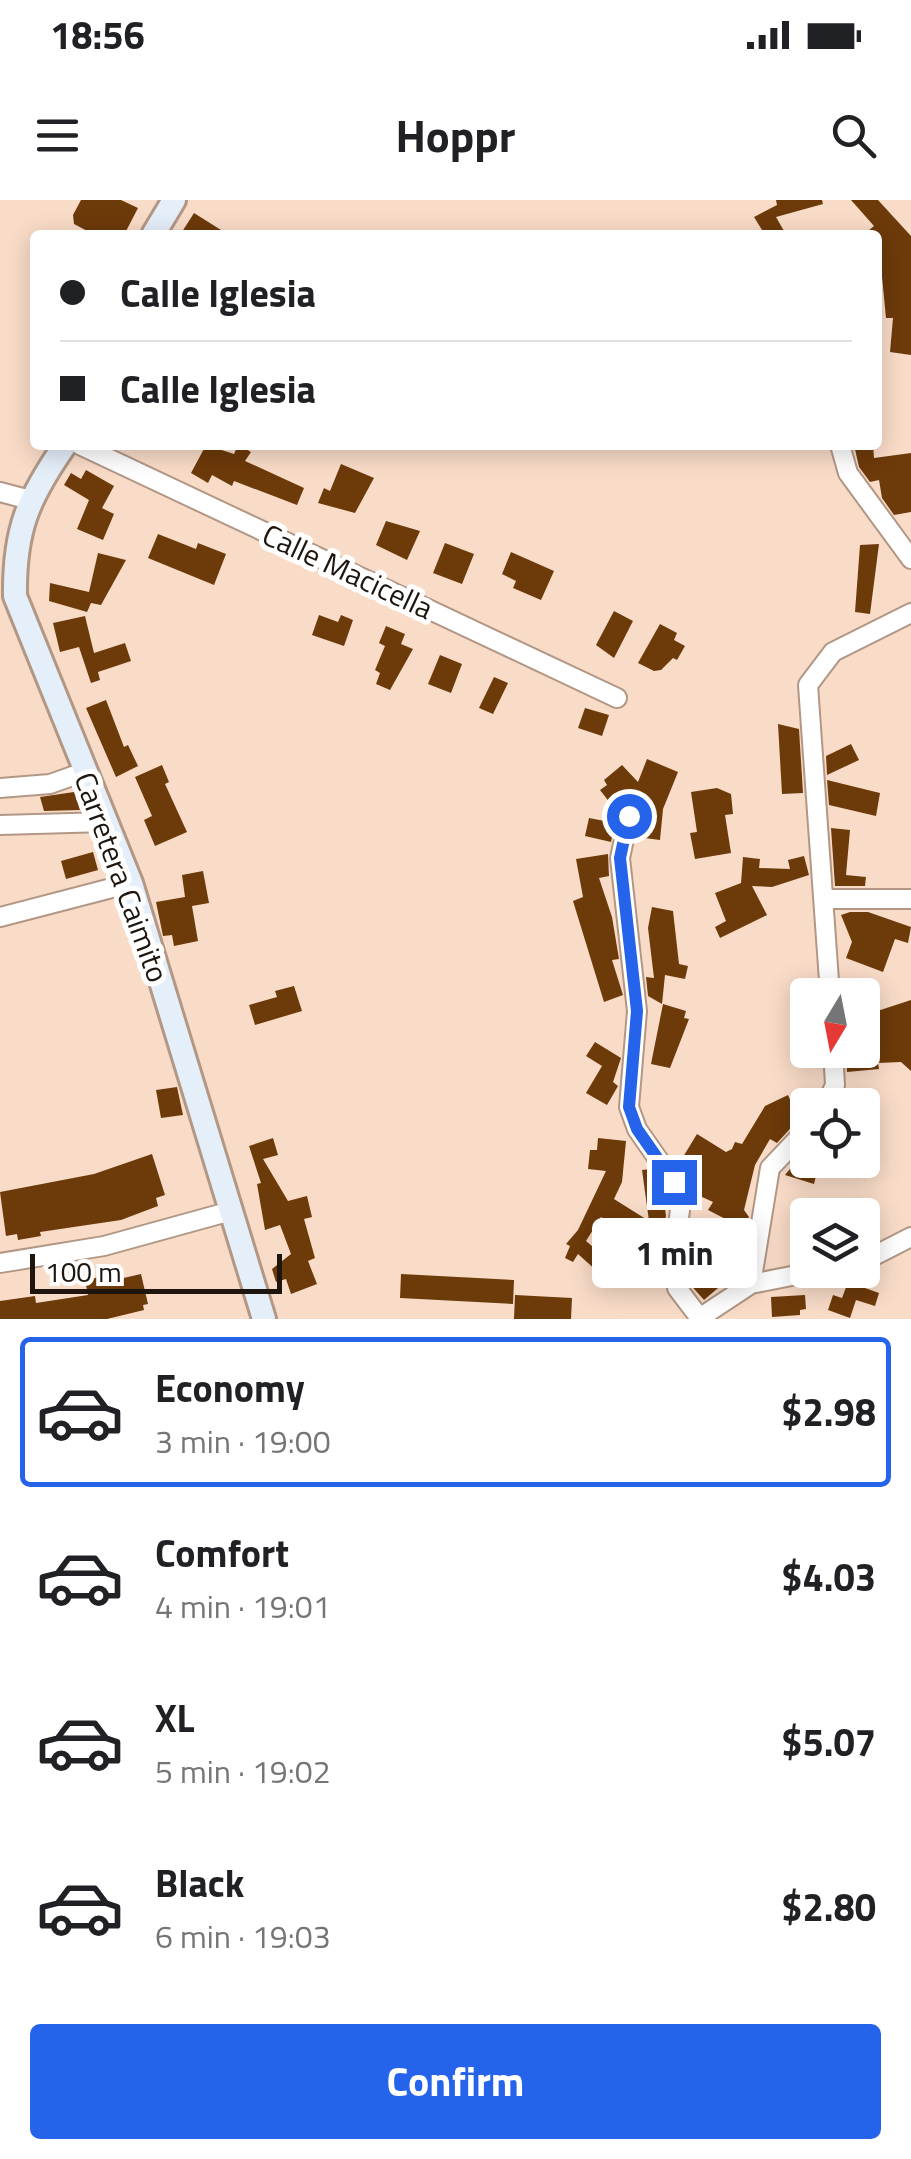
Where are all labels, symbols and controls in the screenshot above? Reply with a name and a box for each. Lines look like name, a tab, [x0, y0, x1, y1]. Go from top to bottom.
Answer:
text: 18:56	[50, 6, 145, 64]
text: Hoppr	[396, 101, 515, 169]
icon: menu	[30, 108, 85, 163]
icon: search	[826, 108, 881, 163]
text: Calle Iglesia	[120, 264, 316, 322]
text: Calle Iglesia	[120, 360, 316, 418]
street label: Calle Macicella	[255, 511, 441, 631]
street label: Carretera Caimito	[63, 766, 181, 988]
route start	[607, 794, 652, 839]
north arrow	[790, 978, 880, 1068]
map controls	[790, 978, 880, 1288]
button: locate	[790, 1088, 880, 1178]
route end	[652, 1160, 697, 1205]
button: layers	[790, 1198, 880, 1288]
callout: 1 min	[592, 1217, 756, 1287]
text: 1 min	[636, 1229, 713, 1277]
scale bar	[30, 1249, 282, 1294]
text: 100 m	[45, 1250, 122, 1293]
text: Economy	[155, 1359, 305, 1417]
icon: car	[35, 1367, 125, 1457]
text: $2.98	[781, 1383, 876, 1441]
text: 3 min · 19:00	[155, 1417, 331, 1465]
text: Comfort	[155, 1524, 289, 1582]
icon: car	[35, 1532, 125, 1622]
text: $4.03	[781, 1548, 876, 1606]
text: 4 min · 19:01	[155, 1582, 331, 1630]
text: XL	[155, 1689, 195, 1747]
icon: car	[35, 1697, 125, 1787]
text: $5.07	[781, 1713, 876, 1771]
text: 5 min · 19:02	[155, 1747, 331, 1795]
text: Black	[155, 1854, 244, 1912]
icon: car	[35, 1862, 125, 1952]
text: $2.80	[781, 1878, 876, 1936]
text: 6 min · 19:03	[155, 1912, 331, 1960]
button: Confirm	[30, 2024, 881, 2139]

